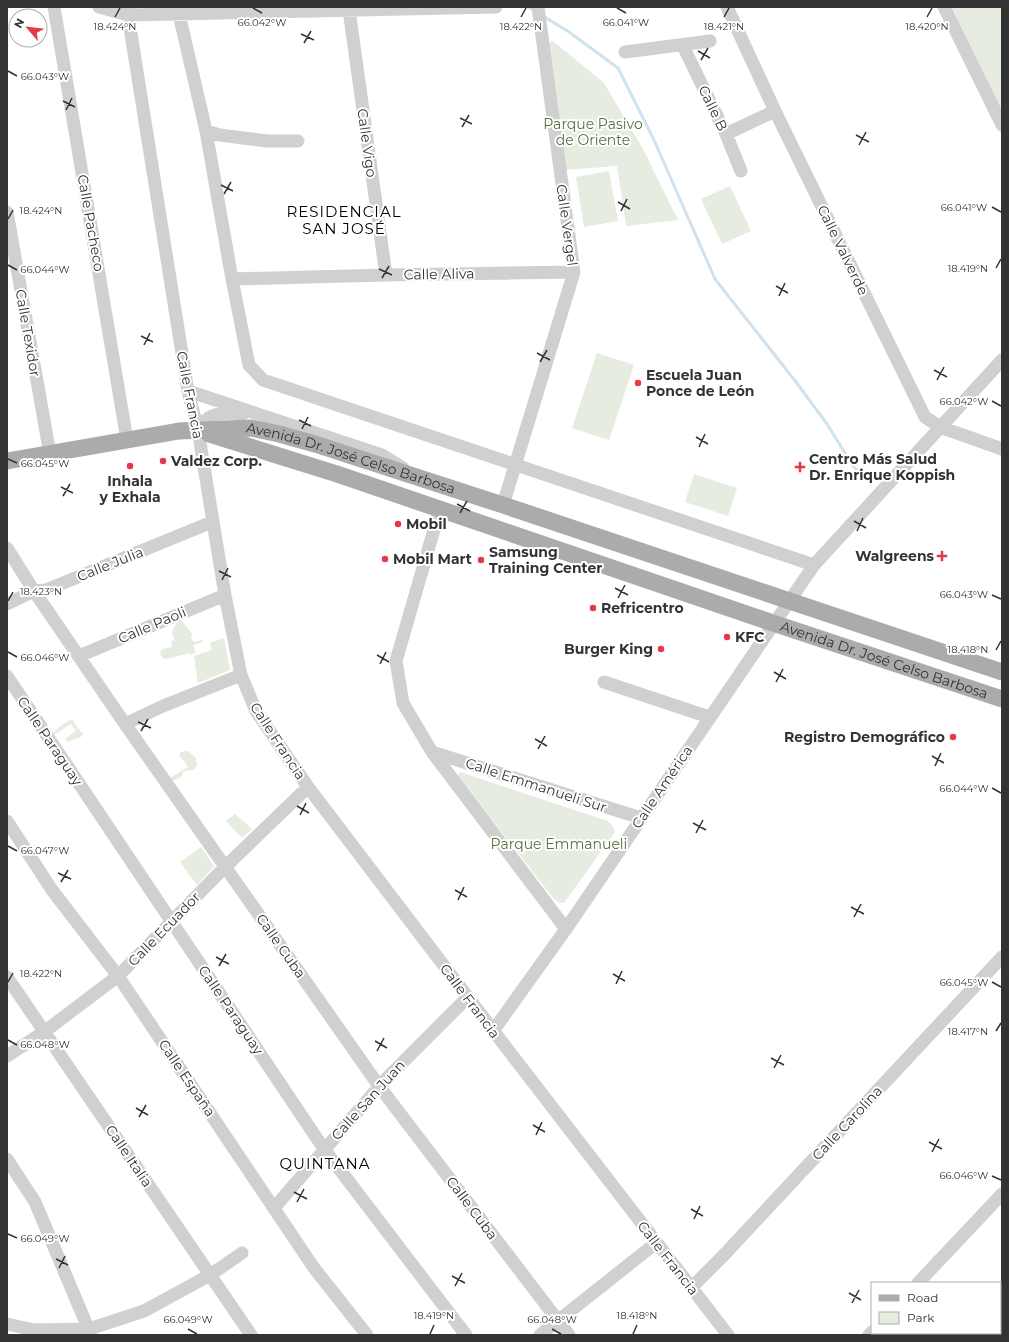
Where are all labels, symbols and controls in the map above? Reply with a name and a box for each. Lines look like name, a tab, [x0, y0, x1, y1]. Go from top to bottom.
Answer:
north arrow	[8, 8, 48, 48]
text: N	[11, 16, 27, 31]
text: 66.042°W	[238, 16, 286, 29]
text: 66.041°W	[603, 16, 649, 29]
text: 18.424°N	[94, 20, 136, 33]
text: 18.422°N	[500, 20, 542, 33]
text: 18.421°N	[704, 20, 744, 33]
text: 18.420°N	[905, 20, 949, 33]
text: 66.043°W	[21, 70, 69, 83]
street label: Calle B	[694, 82, 732, 134]
street label: Calle Vigo	[353, 107, 381, 179]
park label: Parque Pasivo de Oriente	[543, 115, 643, 149]
street label: Calle Pacheco	[74, 173, 108, 273]
street label: Calle Vergel	[552, 183, 582, 267]
text: 66.041°W	[941, 201, 987, 214]
district label: RESIDENCIAL SAN JOSÉ	[286, 202, 402, 238]
street label: Calle Valverde	[813, 202, 873, 298]
text: 18.424°N	[20, 204, 62, 217]
text: 18.419°N	[948, 262, 988, 275]
text: 66.044°W	[20, 263, 70, 276]
street label: Calle Aliva	[403, 264, 475, 284]
street label: Calle Texidor	[11, 288, 45, 378]
street label: Calle Francia	[173, 350, 207, 440]
place label: Escuela Juan Ponce de León	[646, 366, 755, 400]
marker: Escuela Juan Ponce de León	[633, 378, 643, 388]
text: 66.042°W	[940, 395, 988, 408]
street label: Avenida Dr. José Celso Barbosa	[245, 418, 458, 498]
place label: Centro Más Salud Dr. Enrique Koppish	[809, 450, 955, 484]
place label: Valdez Corp.	[170, 452, 262, 470]
marker: Valdez Corp.	[158, 456, 168, 466]
text: 66.045°W	[21, 457, 69, 470]
marker: Inhala y Exhala	[125, 461, 135, 471]
marker: Centro Más Salud Dr. Enrique Koppish	[794, 461, 806, 473]
place label: Inhala y Exhala	[98, 472, 161, 506]
place label: Mobil	[406, 515, 447, 533]
marker: Mobil	[393, 519, 403, 529]
street label: Calle Julia	[74, 543, 146, 585]
place label: Samsung Training Center	[489, 543, 602, 577]
place label: Walgreens	[855, 547, 935, 565]
place label: Mobil Mart	[393, 550, 472, 568]
marker: Walgreens	[937, 551, 947, 561]
marker: Mobil Mart	[380, 554, 390, 564]
marker: Samsung Training Center	[476, 555, 486, 565]
text: 18.423°N	[20, 585, 62, 598]
text: 66.043°W	[940, 588, 988, 601]
place label: Refricentro	[601, 599, 684, 617]
street label: Calle Paoli	[115, 603, 189, 647]
marker: Refricentro	[588, 603, 598, 613]
street label: Avenida Dr. José Celso Barbosa	[778, 617, 990, 703]
place label: KFC	[735, 628, 764, 646]
marker: KFC	[722, 632, 732, 642]
place label: Burger King	[564, 640, 653, 658]
text: 18.418°N	[948, 643, 988, 656]
marker: Burger King	[656, 644, 666, 654]
text: 66.046°W	[21, 651, 69, 664]
street label: Calle Paraguay	[14, 693, 87, 789]
street label: Calle Francia	[246, 699, 310, 783]
place label: Registro Demográfico	[784, 728, 945, 746]
marker: Registro Demográfico	[948, 732, 958, 742]
street label: Calle América	[628, 742, 696, 832]
street label: Calle Emmanueli Sur	[463, 754, 609, 816]
text: 66.044°W	[939, 782, 989, 795]
park label: Parque Emmanueli	[491, 835, 627, 853]
text: 66.047°W	[21, 844, 69, 857]
street label: Calle Ecuador	[124, 888, 204, 970]
street label: Calle Cuba	[252, 910, 310, 982]
street label: Calle Francia	[436, 960, 504, 1042]
street label: Calle Paraguay	[195, 962, 268, 1058]
text: 18.422°N	[20, 967, 62, 980]
text: 66.045°W	[940, 976, 988, 989]
text: 18.417°N	[948, 1025, 988, 1038]
street label: Calle España	[155, 1036, 219, 1120]
text: 66.048°W	[20, 1038, 70, 1051]
street label: Calle San Juan	[327, 1056, 409, 1144]
street label: Calle Carolina	[808, 1082, 886, 1164]
street label: Calle Italia	[102, 1121, 156, 1191]
district label: QUINTANA	[280, 1154, 370, 1173]
text: 66.046°W	[940, 1169, 988, 1182]
street label: Calle Cuba	[442, 1173, 502, 1243]
street label: Calle Francia	[634, 1217, 702, 1299]
text: 66.049°W	[20, 1232, 70, 1245]
legend	[871, 1282, 1001, 1334]
text: Road	[907, 1290, 938, 1305]
text: 18.419°N	[414, 1309, 454, 1322]
text: 18.418°N	[617, 1309, 657, 1322]
text: Park	[907, 1310, 935, 1325]
text: 66.049°W	[163, 1313, 213, 1326]
text: 66.048°W	[527, 1313, 577, 1326]

